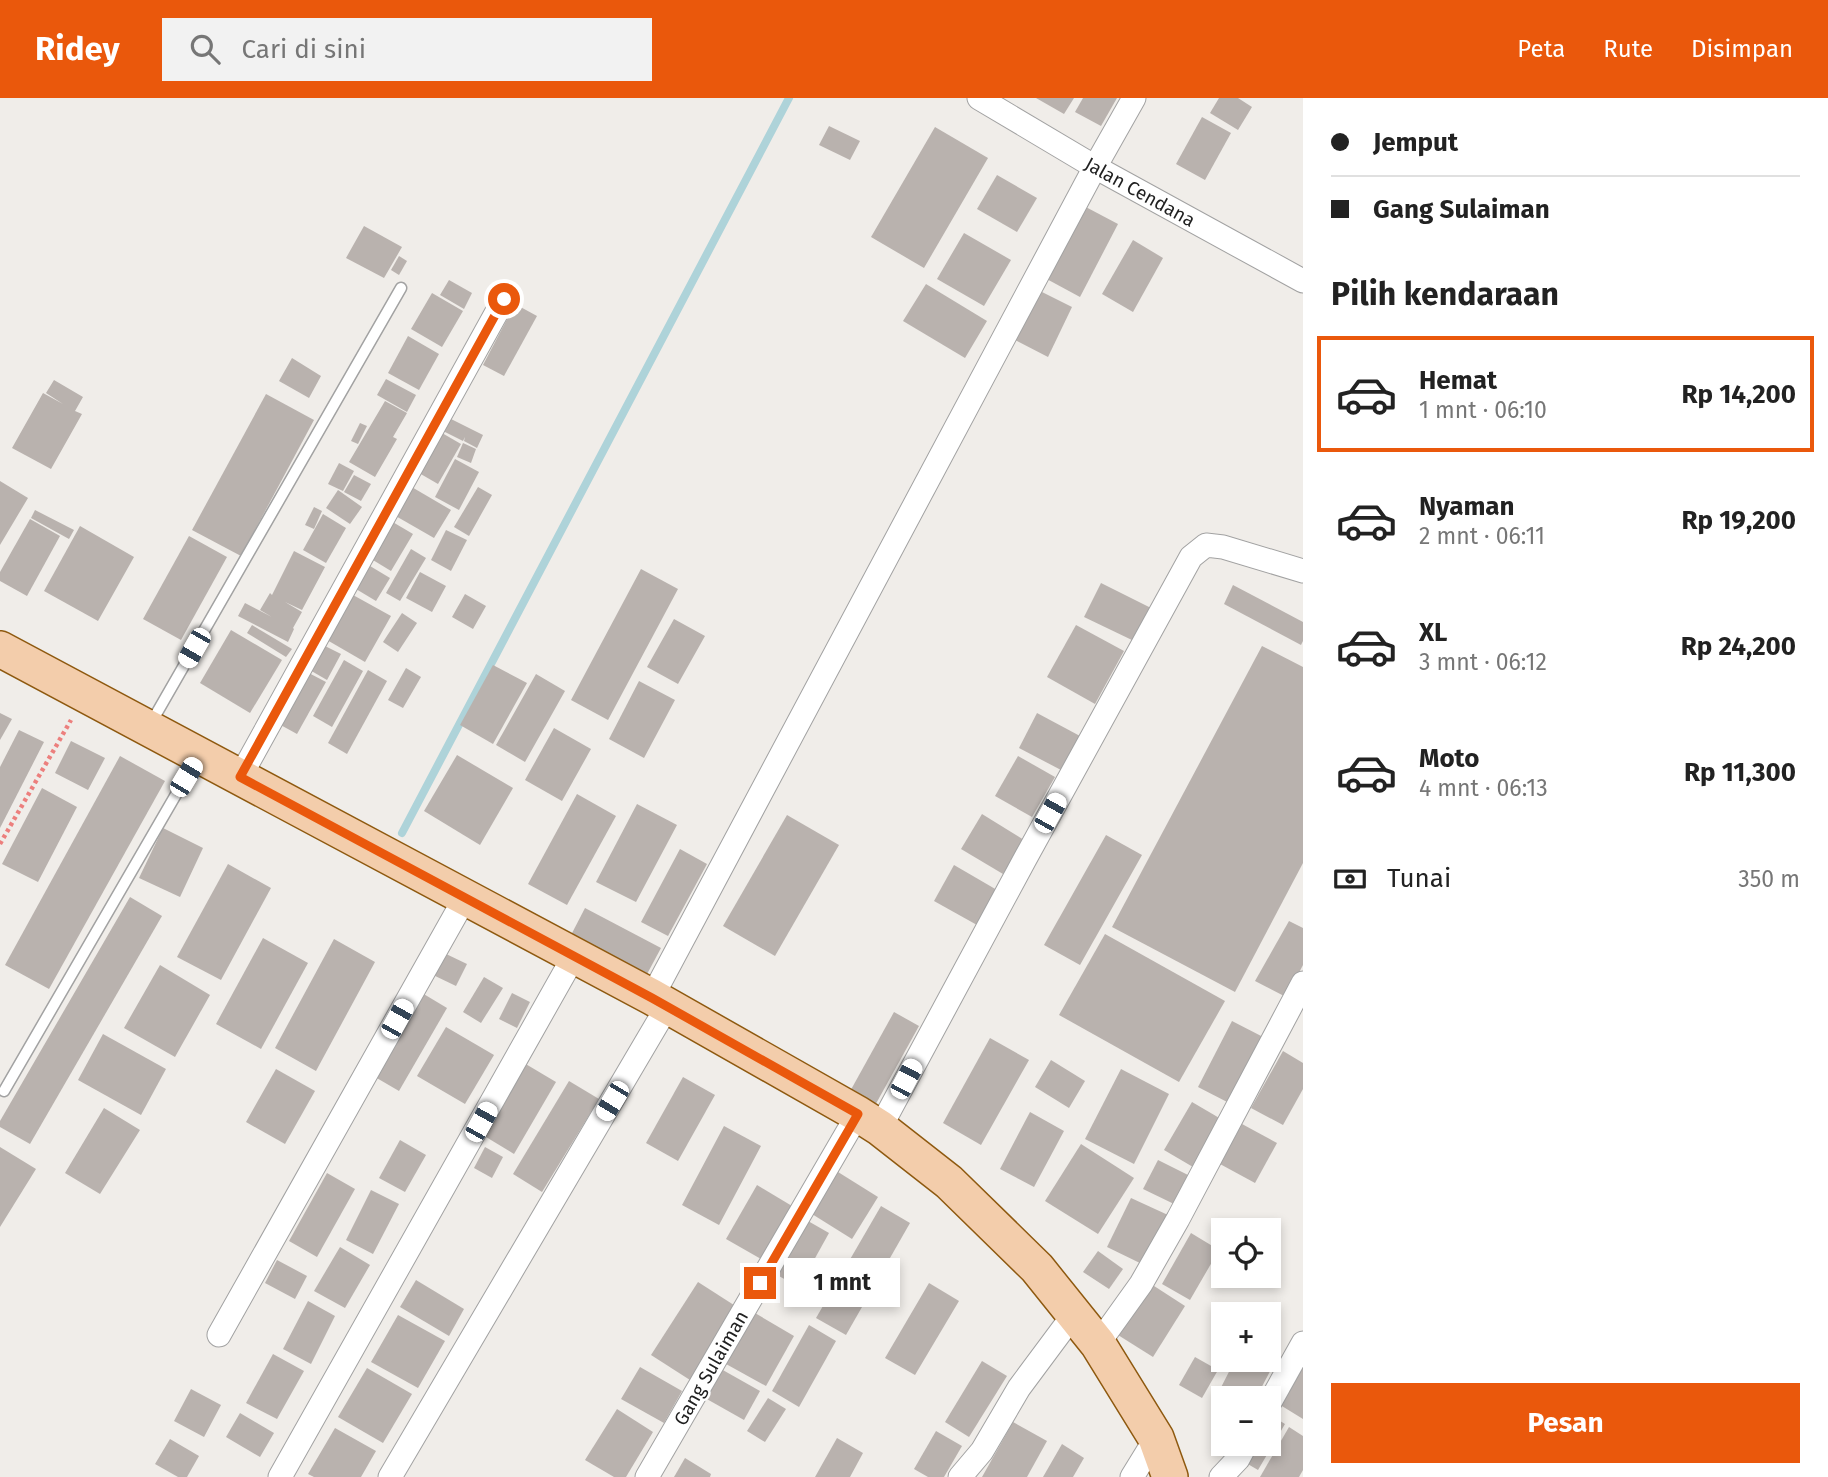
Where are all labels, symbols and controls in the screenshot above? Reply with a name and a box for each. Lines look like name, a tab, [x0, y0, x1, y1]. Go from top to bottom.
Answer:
search box	[162, 18, 652, 81]
text: Ridey	[35, 29, 120, 69]
icon: search	[186, 30, 224, 68]
text: Cari di sini	[242, 34, 366, 65]
text: Peta	[1517, 35, 1565, 63]
text: Rute	[1603, 35, 1653, 63]
text: Disimpan	[1691, 35, 1793, 63]
text: Jemput	[1373, 127, 1458, 158]
street label: Jalan Cendana	[1081, 152, 1199, 232]
text: Gang Sulaiman	[1373, 194, 1550, 225]
text: Pilih kendaraan	[1331, 275, 1559, 313]
route start	[488, 283, 520, 315]
icon: car	[1335, 363, 1398, 426]
text: Hemat	[1419, 365, 1497, 396]
text: Rp 14,200	[1681, 379, 1796, 410]
text: 1 mnt · 06:10	[1419, 396, 1547, 424]
icon: car	[1335, 489, 1398, 552]
text: Nyaman	[1419, 491, 1515, 522]
text: Rp 19,200	[1682, 505, 1796, 536]
text: 2 mnt · 06:11	[1419, 522, 1545, 550]
icon: car	[1335, 615, 1398, 678]
text: XL	[1419, 617, 1447, 648]
car	[175, 625, 214, 671]
text: Rp 24,200	[1681, 631, 1796, 662]
text: 3 mnt · 06:12	[1419, 648, 1547, 676]
icon: car	[1335, 741, 1398, 804]
text: Moto	[1419, 743, 1479, 774]
car	[167, 754, 206, 800]
text: Rp 11,300	[1684, 757, 1796, 788]
text: 4 mnt · 06:13	[1419, 774, 1548, 802]
car	[1031, 790, 1070, 836]
icon: cash	[1331, 860, 1369, 898]
text: Tunai	[1387, 863, 1451, 894]
text: 350 m	[1738, 865, 1800, 893]
car	[378, 996, 417, 1042]
car	[887, 1056, 926, 1102]
car	[593, 1078, 632, 1124]
car	[462, 1099, 501, 1145]
map controls	[1211, 1218, 1281, 1456]
button: locate	[1211, 1218, 1281, 1288]
callout: 1 mnt	[784, 1258, 900, 1308]
route end	[744, 1267, 776, 1299]
text: 1 mnt	[813, 1268, 871, 1296]
button: +	[1211, 1302, 1281, 1372]
street label: Gang Sulaiman	[669, 1307, 753, 1429]
button: Pesan	[1331, 1383, 1800, 1463]
button: −	[1211, 1386, 1281, 1456]

